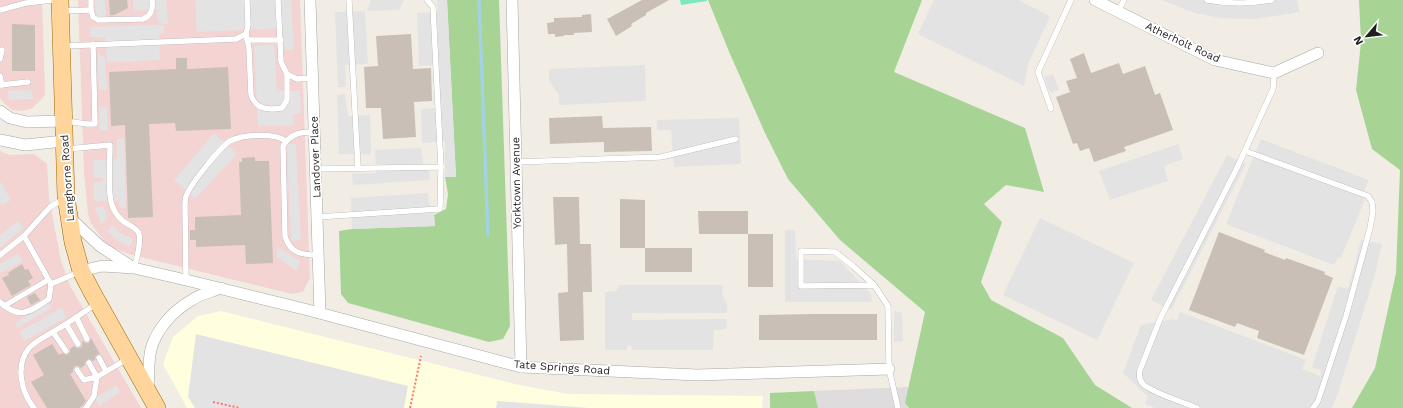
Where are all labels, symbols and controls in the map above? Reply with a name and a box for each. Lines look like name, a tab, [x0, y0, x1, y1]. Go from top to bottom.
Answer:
north arrow	[1347, 16, 1387, 56]
street label: Atherholt Road	[1143, 19, 1222, 65]
text: N	[1351, 34, 1366, 47]
street label: Landover Place	[308, 116, 323, 198]
street label: Langhorne Road	[58, 134, 77, 222]
street label: Yorktown Avenue	[509, 137, 524, 229]
street label: Tate Springs Road	[513, 358, 611, 377]

